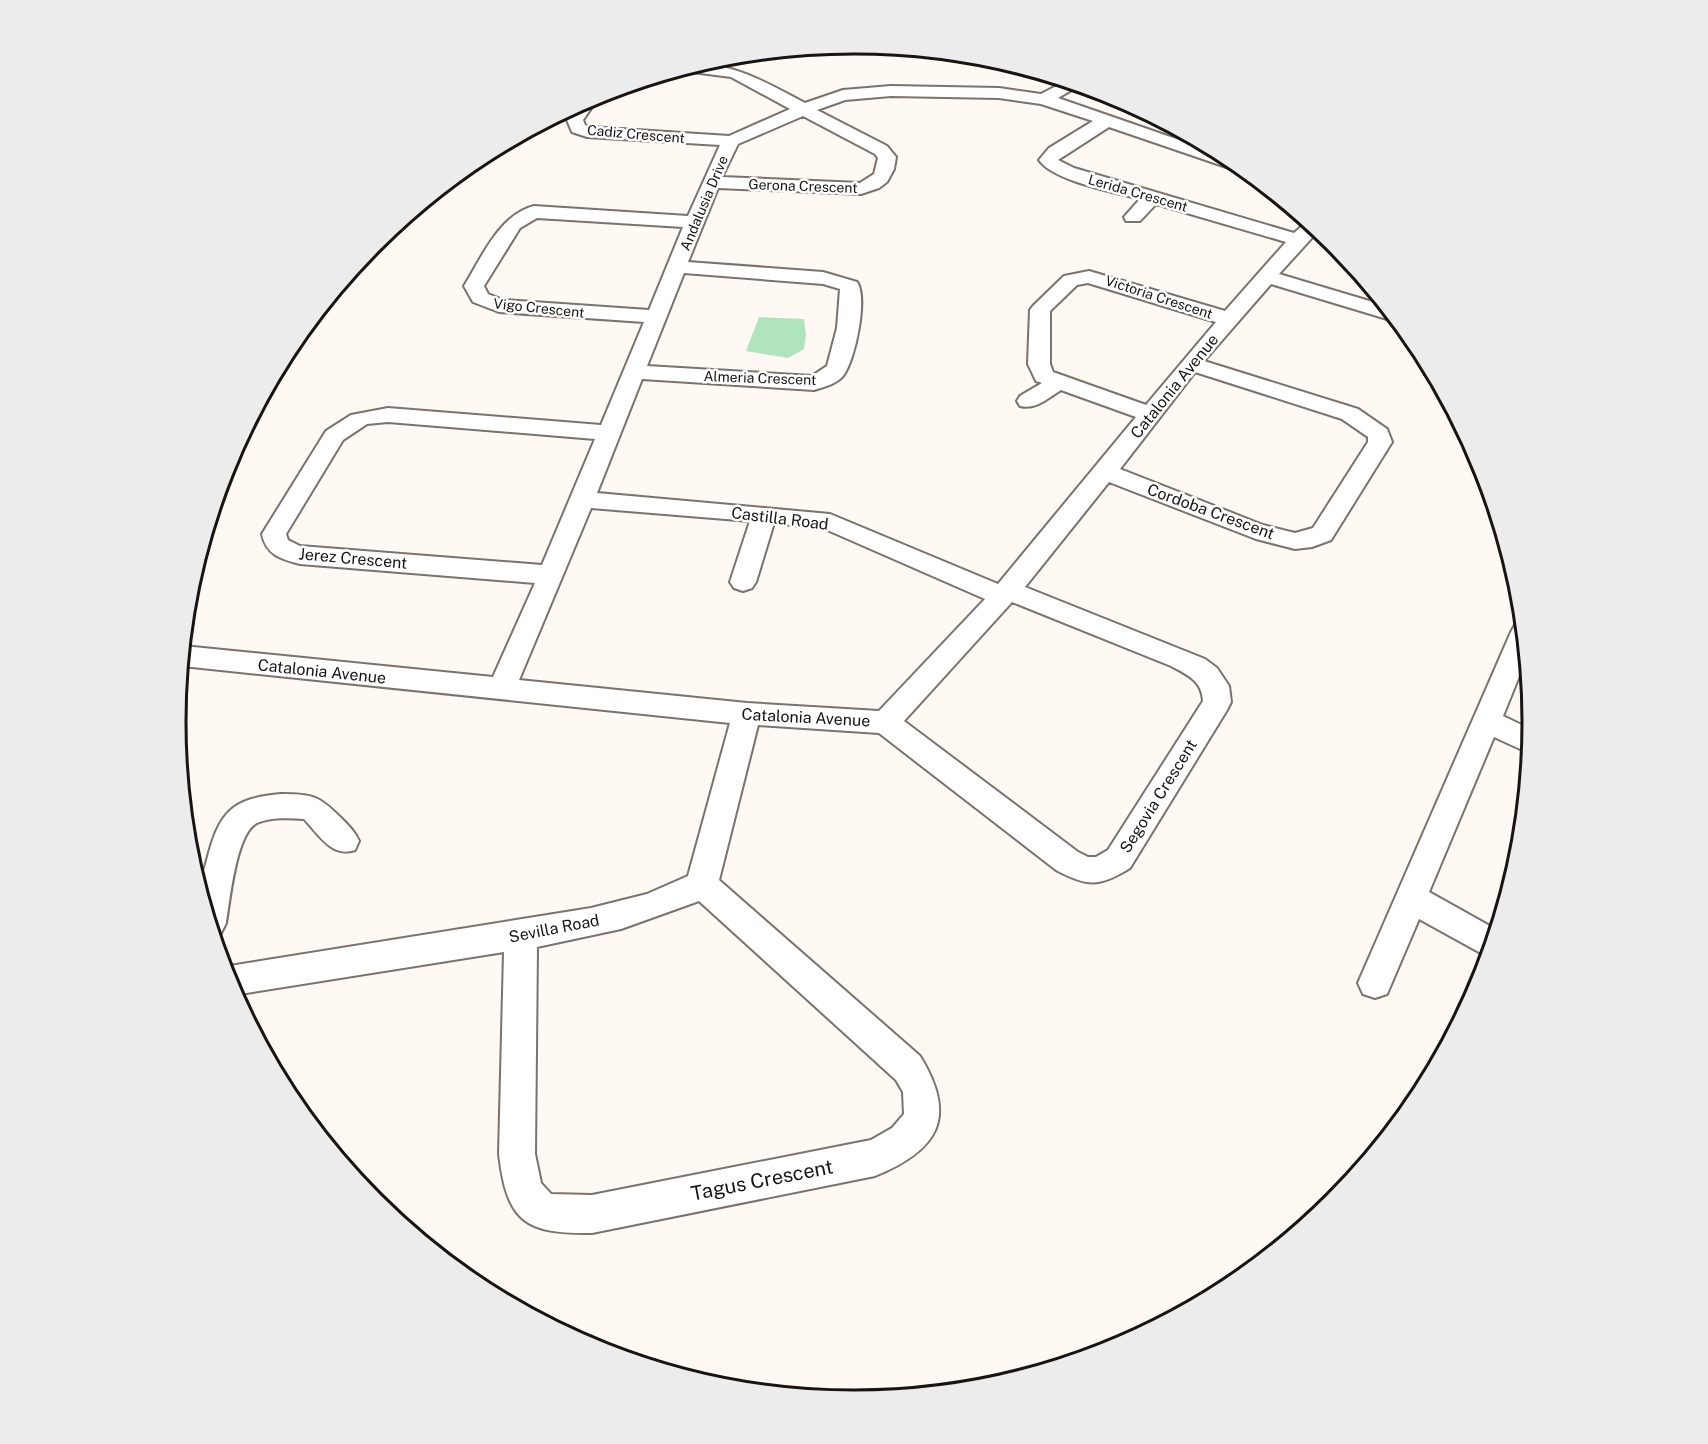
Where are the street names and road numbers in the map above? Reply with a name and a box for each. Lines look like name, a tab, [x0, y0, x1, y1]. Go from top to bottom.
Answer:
street label: Cadiz Crescent	[586, 122, 686, 146]
street label: Andalusia Drive	[677, 153, 731, 253]
street label: Lerida Crescent	[1086, 171, 1190, 215]
street label: Gerona Crescent	[748, 176, 858, 196]
street label: Victoria Crescent	[1103, 272, 1215, 322]
street label: Vigo Crescent	[493, 295, 585, 321]
street label: Catalonia Avenue	[1126, 330, 1222, 442]
street label: Almeria Crescent	[703, 368, 817, 388]
street label: Cordoba Crescent	[1145, 480, 1277, 543]
street label: Castilla Road	[730, 503, 830, 534]
street label: Jerez Crescent	[298, 544, 408, 573]
street label: Catalonia Avenue	[257, 655, 387, 688]
street label: Catalonia Avenue	[741, 705, 871, 730]
street label: Segovia Crescent	[1116, 736, 1201, 856]
street label: Sevilla Road	[507, 910, 601, 947]
street label: Tagus Crescent	[689, 1154, 835, 1206]

